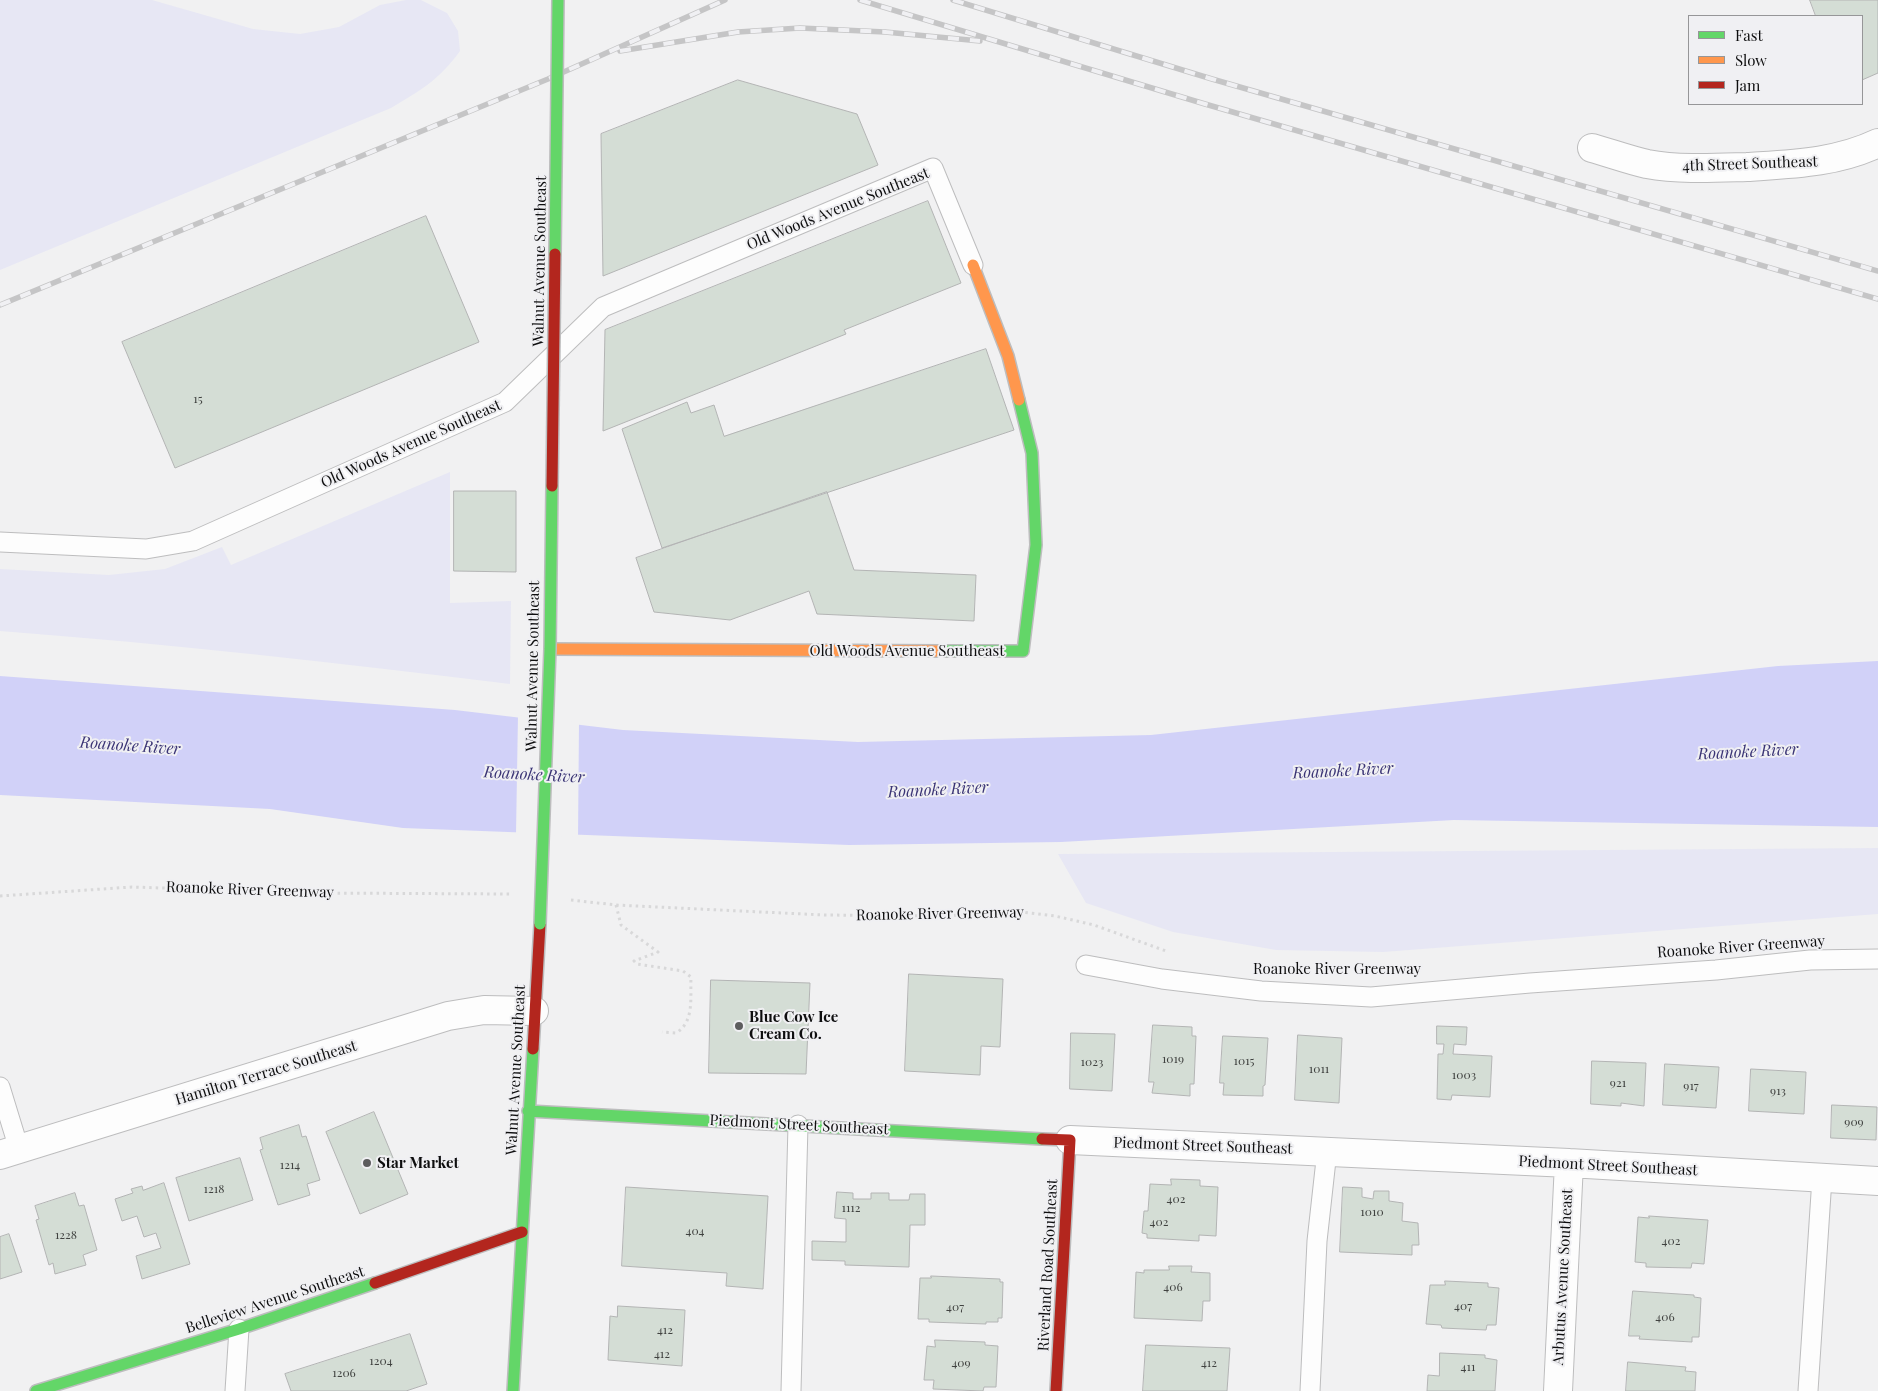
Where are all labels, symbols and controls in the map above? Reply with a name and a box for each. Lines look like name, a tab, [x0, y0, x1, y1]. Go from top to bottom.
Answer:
legend	[1688, 15, 1863, 105]
text: Fast	[1735, 25, 1763, 45]
text: Slow	[1735, 50, 1767, 70]
text: Jam	[1735, 75, 1760, 95]
street label: 4th Street Southeast	[1682, 153, 1818, 175]
street label: Old Woods Avenue Southeast	[744, 164, 932, 254]
street label: Walnut Avenue Southeast	[530, 175, 550, 347]
house number: 15	[193, 392, 203, 406]
street label: Old Woods Avenue Southeast	[318, 396, 504, 492]
street label: Walnut Avenue Southeast	[523, 580, 543, 752]
street label: Old Woods Avenue Southeast	[809, 642, 1005, 660]
water label: Roanoke River	[79, 733, 181, 759]
water label: Roanoke River	[1697, 740, 1799, 764]
water label: Roanoke River	[1292, 759, 1394, 783]
water label: Roanoke River	[483, 763, 585, 787]
water label: Roanoke River	[887, 778, 989, 802]
street label: Roanoke River Greenway	[166, 878, 334, 902]
street label: Roanoke River Greenway	[856, 904, 1024, 924]
street label: Roanoke River Greenway	[1656, 932, 1826, 962]
street label: Roanoke River Greenway	[1253, 960, 1421, 978]
street label: Walnut Avenue Southeast	[503, 984, 529, 1156]
place label: Blue Cow Ice Cream Co.	[749, 1008, 838, 1043]
marker: Blue Cow Ice Cream Co.	[733, 1020, 745, 1032]
street label: Hamilton Terrace Southeast	[173, 1037, 359, 1109]
house number: 1019	[1162, 1052, 1184, 1066]
house number: 1015	[1234, 1054, 1254, 1068]
house number: 1023	[1081, 1055, 1103, 1069]
house number: 1011	[1309, 1062, 1329, 1076]
house number: 1003	[1452, 1068, 1476, 1082]
house number: 921	[1610, 1076, 1626, 1090]
house number: 917	[1683, 1079, 1699, 1093]
house number: 913	[1770, 1084, 1786, 1098]
street label: Piedmont Street Southeast	[709, 1111, 889, 1139]
house number: 909	[1844, 1115, 1864, 1129]
street label: Piedmont Street Southeast	[1113, 1134, 1293, 1158]
street label: Piedmont Street Southeast	[1518, 1152, 1698, 1180]
place label: Star Market	[377, 1154, 459, 1172]
marker: Star Market	[361, 1157, 373, 1169]
house number: 1214	[280, 1158, 300, 1172]
street label: Riverland Road Southeast	[1034, 1178, 1062, 1352]
house number: 1218	[204, 1182, 224, 1196]
street label: Arbutus Avenue Southeast	[1549, 1188, 1577, 1366]
house number: 402	[1167, 1192, 1185, 1206]
house number: 1112	[841, 1201, 861, 1215]
house number: 1010	[1360, 1205, 1384, 1219]
house number: 402	[1150, 1215, 1168, 1229]
house number: 404	[685, 1224, 705, 1238]
house number: 1228	[55, 1228, 77, 1242]
house number: 402	[1662, 1234, 1680, 1248]
street label: Belleview Avenue Southeast	[183, 1263, 367, 1337]
house number: 406	[1163, 1280, 1183, 1294]
house number: 407	[1454, 1299, 1472, 1313]
house number: 407	[946, 1300, 964, 1314]
house number: 406	[1655, 1310, 1675, 1324]
house number: 412	[657, 1323, 673, 1337]
house number: 412	[654, 1347, 670, 1361]
house number: 1204	[369, 1354, 393, 1368]
house number: 409	[951, 1356, 971, 1370]
house number: 412	[1201, 1356, 1217, 1370]
house number: 411	[1461, 1360, 1475, 1374]
house number: 1206	[332, 1366, 356, 1380]

